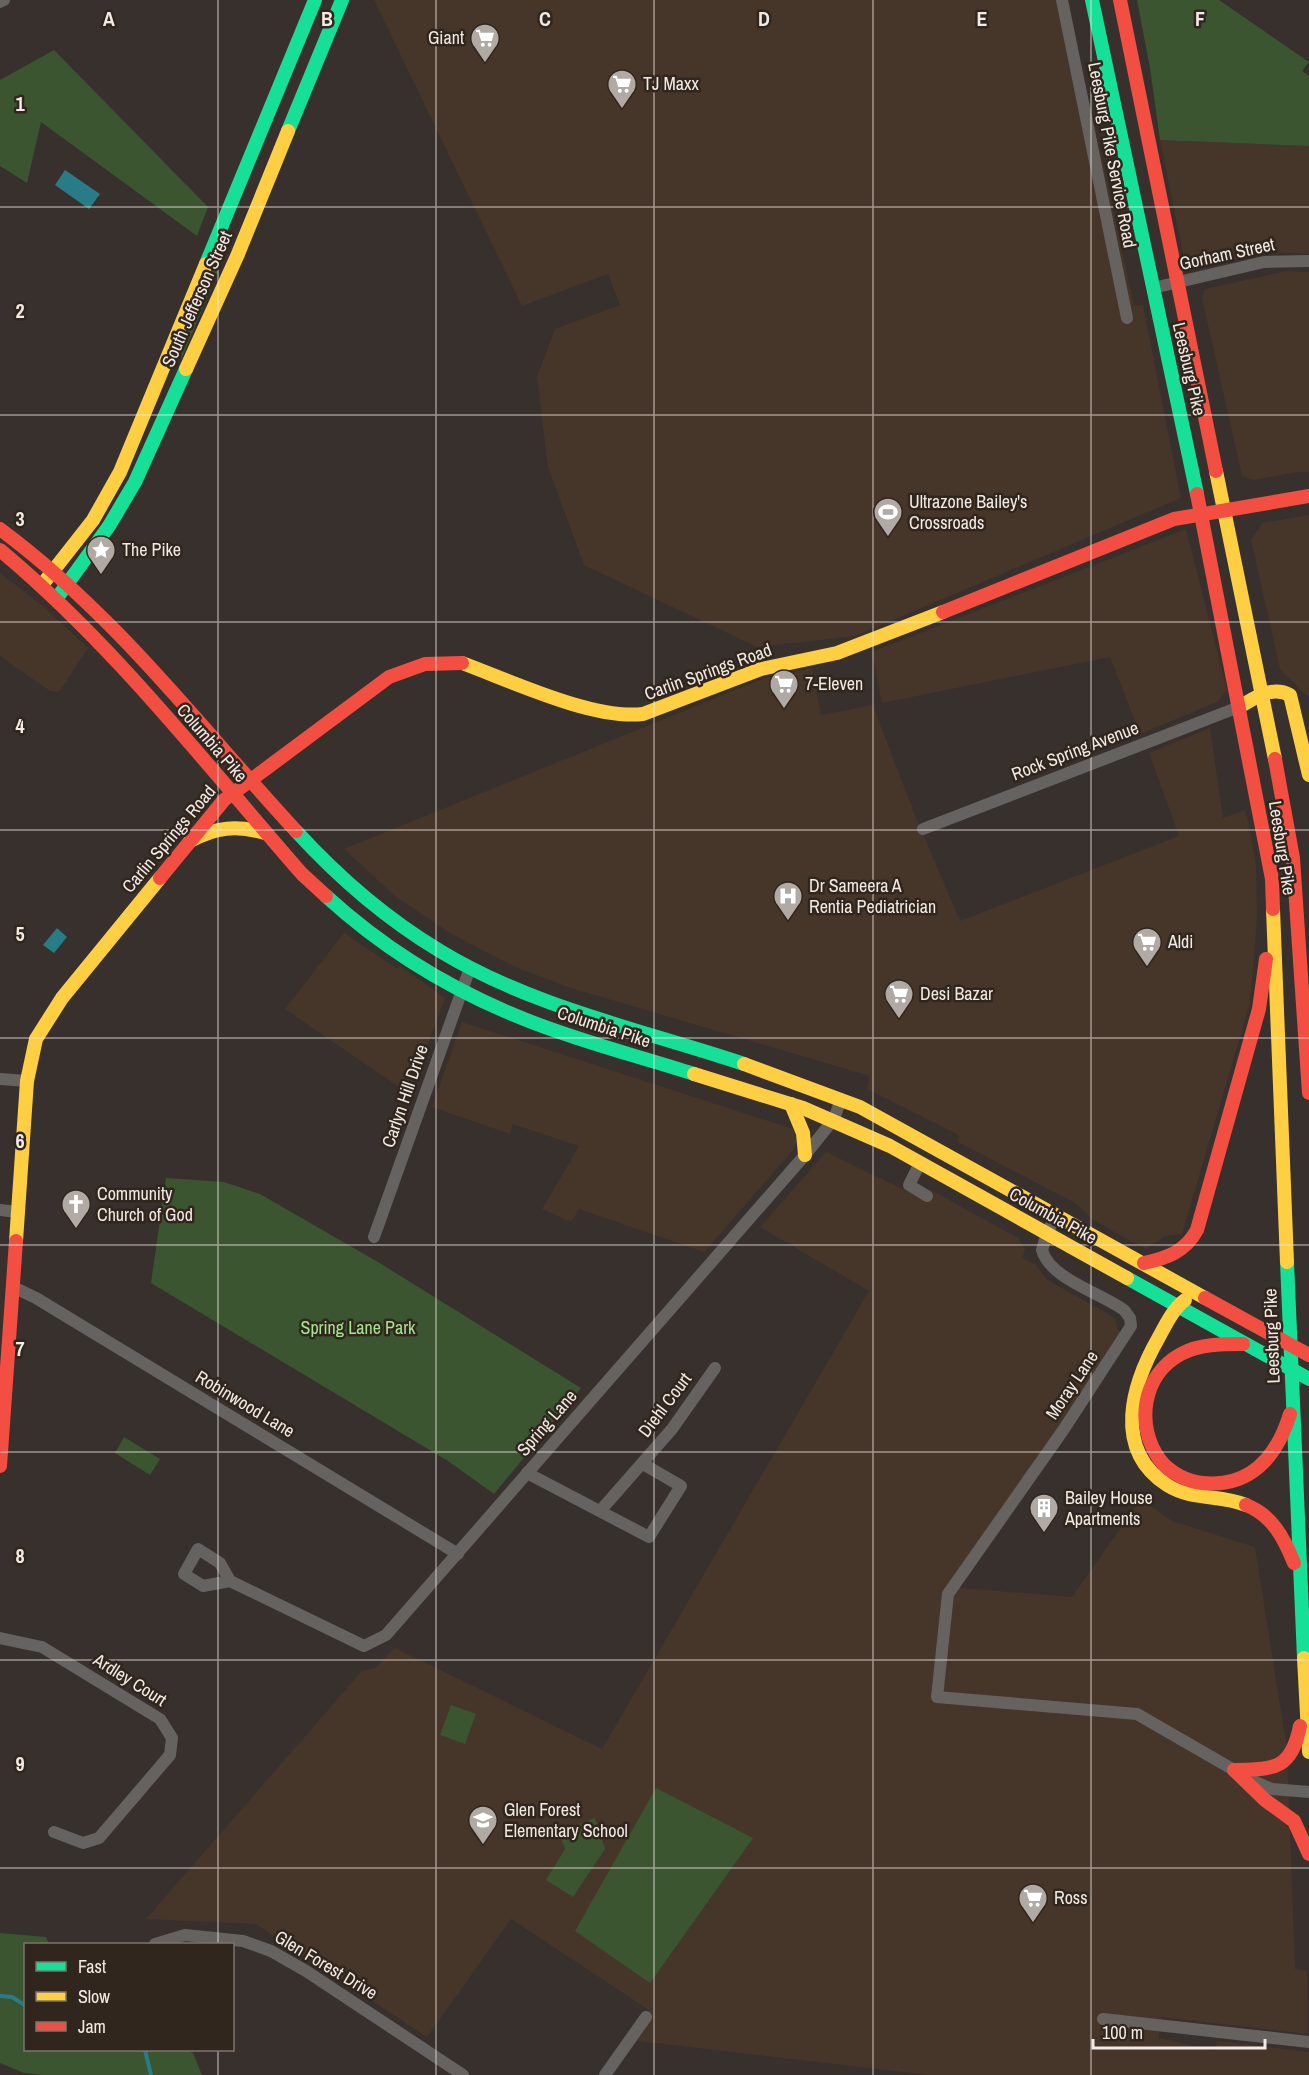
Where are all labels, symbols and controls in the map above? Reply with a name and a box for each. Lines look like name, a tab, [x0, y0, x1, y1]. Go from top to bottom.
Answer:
text: A	[103, 5, 115, 32]
text: B	[321, 5, 333, 32]
text: C	[539, 5, 551, 32]
text: D	[758, 5, 770, 32]
text: E	[977, 5, 988, 32]
text: F	[1195, 5, 1205, 32]
supermarket icon: Giant	[469, 22, 501, 64]
place label: Giant	[428, 25, 464, 50]
street label: Leesburg Pike Service Road	[1082, 60, 1143, 250]
supermarket icon: TJ Maxx	[606, 68, 638, 110]
place label: TJ Maxx	[643, 71, 699, 96]
text: 1	[15, 90, 25, 117]
street label: South Jefferson Street	[155, 227, 238, 371]
street label: Gorham Street	[1177, 231, 1277, 276]
text: 2	[15, 297, 25, 324]
street label: Leesburg Pike	[1167, 320, 1212, 418]
place label: Ultrazone Bailey's Crossroads	[909, 489, 1028, 535]
sports icon: Ultrazone Bailey's Crossroads	[872, 496, 904, 538]
text: 3	[15, 505, 25, 532]
place icon: The Pike	[85, 534, 117, 576]
place label: The Pike	[122, 537, 181, 562]
street label: Carlin Springs Road	[641, 637, 775, 706]
supermarket icon: 7-Eleven	[768, 668, 800, 710]
place label: 7-Eleven	[805, 671, 863, 696]
street label: Columbia Pike	[171, 698, 254, 787]
text: 4	[15, 712, 25, 739]
street label: Rock Spring Avenue	[1008, 715, 1142, 786]
street label: Carlin Springs Road	[116, 779, 221, 898]
street label: Leesburg Pike	[1263, 799, 1302, 897]
place label: Dr Sameera A Rentia Pediatrician	[809, 873, 936, 919]
hospital icon: Dr Sameera A Rentia Pediatrician	[772, 880, 804, 922]
text: 5	[15, 920, 25, 947]
supermarket icon: Aldi	[1131, 926, 1163, 968]
place label: Aldi	[1167, 929, 1193, 954]
supermarket icon: Desi Bazar	[883, 978, 915, 1020]
place label: Desi Bazar	[920, 981, 993, 1006]
street label: Columbia Pike	[554, 1000, 654, 1053]
street label: Carlyn Hill Drive	[375, 1041, 434, 1151]
text: 6	[15, 1127, 25, 1154]
place label: Community Church of God	[97, 1181, 193, 1227]
street label: Columbia Pike	[1005, 1181, 1102, 1250]
church icon: Community Church of God	[60, 1188, 92, 1230]
street label: Leesburg Pike	[1257, 1288, 1286, 1384]
park label: Spring Lane Park	[301, 1315, 416, 1340]
text: 7	[15, 1335, 25, 1362]
street label: Moray Lane	[1039, 1345, 1104, 1424]
street label: Robinwood Lane	[191, 1364, 300, 1443]
street label: Diehl Court	[632, 1367, 697, 1442]
street label: Spring Lane	[511, 1384, 582, 1461]
place label: Bailey House Apartments	[1064, 1485, 1153, 1531]
building icon: Bailey House Apartments	[1028, 1492, 1060, 1534]
text: 8	[15, 1542, 25, 1569]
street label: Ardley Court	[88, 1647, 172, 1712]
text: 9	[15, 1750, 25, 1777]
place label: Glen Forest Elementary School	[504, 1797, 628, 1843]
school or university icon: Glen Forest Elementary School	[467, 1804, 499, 1846]
supermarket icon: Ross	[1017, 1882, 1049, 1924]
place label: Ross	[1054, 1885, 1088, 1910]
street label: Glen Forest Drive	[270, 1924, 382, 2005]
legend	[24, 1943, 234, 2051]
text: Fast	[78, 1954, 106, 1979]
text: Slow	[78, 1984, 110, 2009]
scale bar	[1093, 2012, 1266, 2050]
text: Jam	[78, 2014, 106, 2039]
text: 100 m	[1102, 2020, 1143, 2045]

